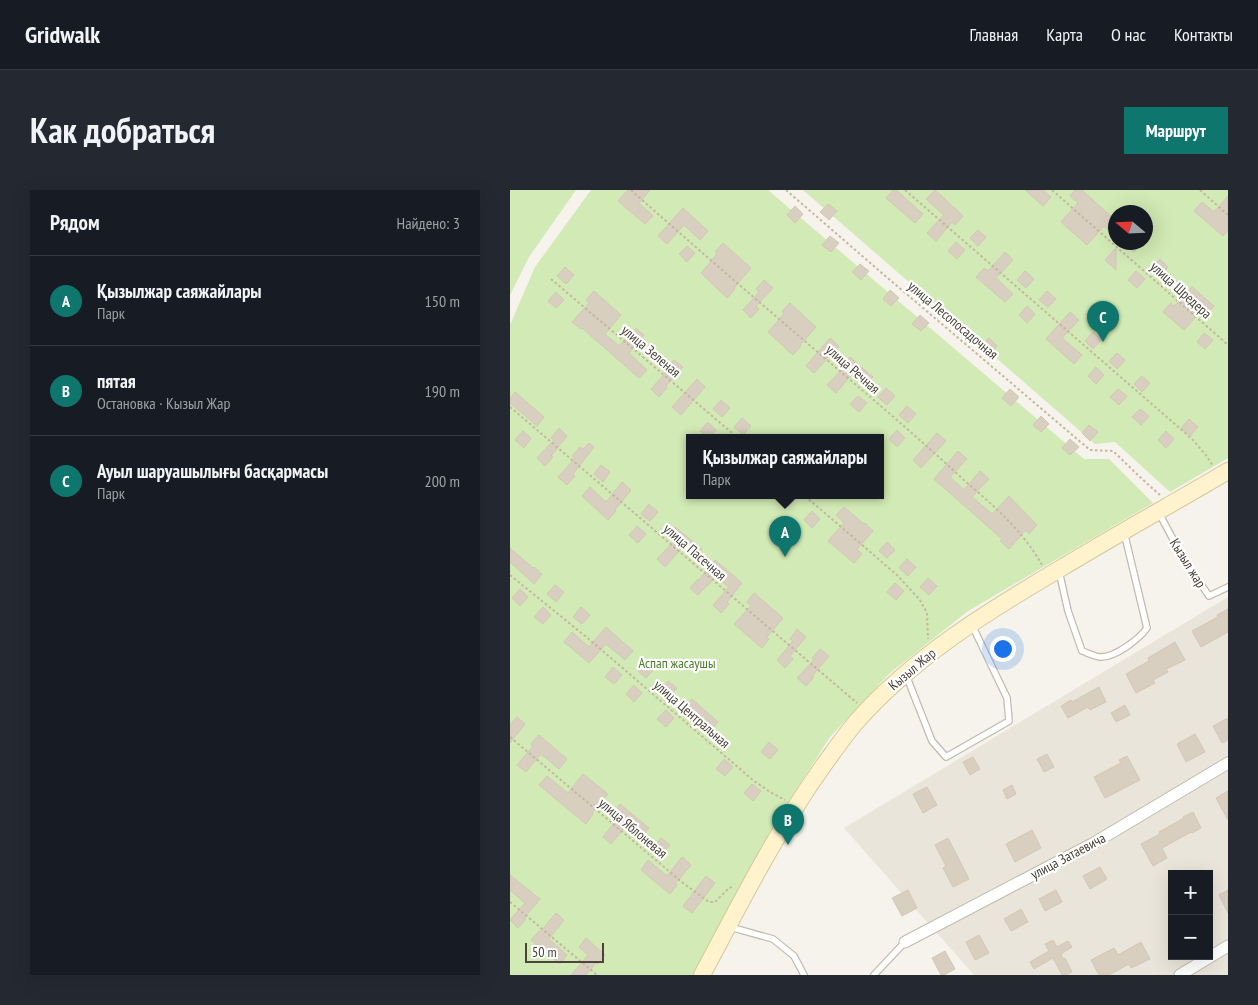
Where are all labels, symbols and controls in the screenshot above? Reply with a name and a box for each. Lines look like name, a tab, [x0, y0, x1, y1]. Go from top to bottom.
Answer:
text: Gridwalk	[25, 19, 100, 50]
text: Главная	[970, 23, 1018, 46]
text: Карта	[1046, 23, 1083, 46]
text: О нас	[1111, 23, 1146, 46]
text: Контакты	[1174, 23, 1233, 46]
text: Как добраться	[30, 107, 215, 153]
button: Маршрут	[1124, 107, 1228, 154]
north arrow	[1108, 205, 1153, 250]
text: Рядом	[50, 209, 100, 236]
text: Найдено: 3	[397, 213, 460, 233]
street label: улица Шредера	[1146, 258, 1216, 322]
street label: улица Лесопосадочная	[904, 277, 1002, 363]
text: Қызылжар саяжайлары	[97, 279, 262, 303]
text: A	[62, 291, 70, 311]
text: 150 m	[425, 291, 460, 311]
pin: C	[1087, 301, 1119, 342]
text: Парк	[97, 303, 125, 323]
street label: улица Зеленая	[618, 321, 684, 381]
street label: улица Речная	[822, 341, 884, 397]
text: пятая	[97, 369, 136, 393]
text: B	[62, 381, 70, 401]
text: 190 m	[425, 381, 460, 401]
text: Остановка · Кызыл Жар	[97, 393, 230, 413]
popup	[686, 434, 884, 499]
text: Қызылжар саяжайлары	[703, 445, 867, 469]
text: Ауыл шаруашылығы басқармасы	[97, 459, 328, 483]
text: Парк	[703, 469, 731, 489]
text: C	[62, 471, 70, 491]
text: 200 m	[425, 471, 460, 491]
text: Парк	[97, 483, 125, 503]
pin: A	[769, 516, 801, 557]
street label: улица Пасечная	[660, 520, 730, 584]
street label: Кызыл жар	[1166, 535, 1210, 591]
your location	[990, 636, 1016, 662]
street label: Кызыл Жар	[885, 644, 939, 694]
park label: Аспап жасаушы	[639, 654, 715, 672]
street label: улица Центральная	[650, 676, 734, 752]
street label: улица Яблоневая	[595, 794, 671, 862]
pin: B	[772, 804, 804, 845]
street label: улица Затаевича	[1028, 829, 1108, 883]
map controls	[1168, 870, 1213, 960]
button: +	[1168, 870, 1213, 915]
button: −	[1168, 915, 1213, 960]
scale bar	[525, 940, 604, 963]
text: 50 m	[532, 943, 557, 961]

